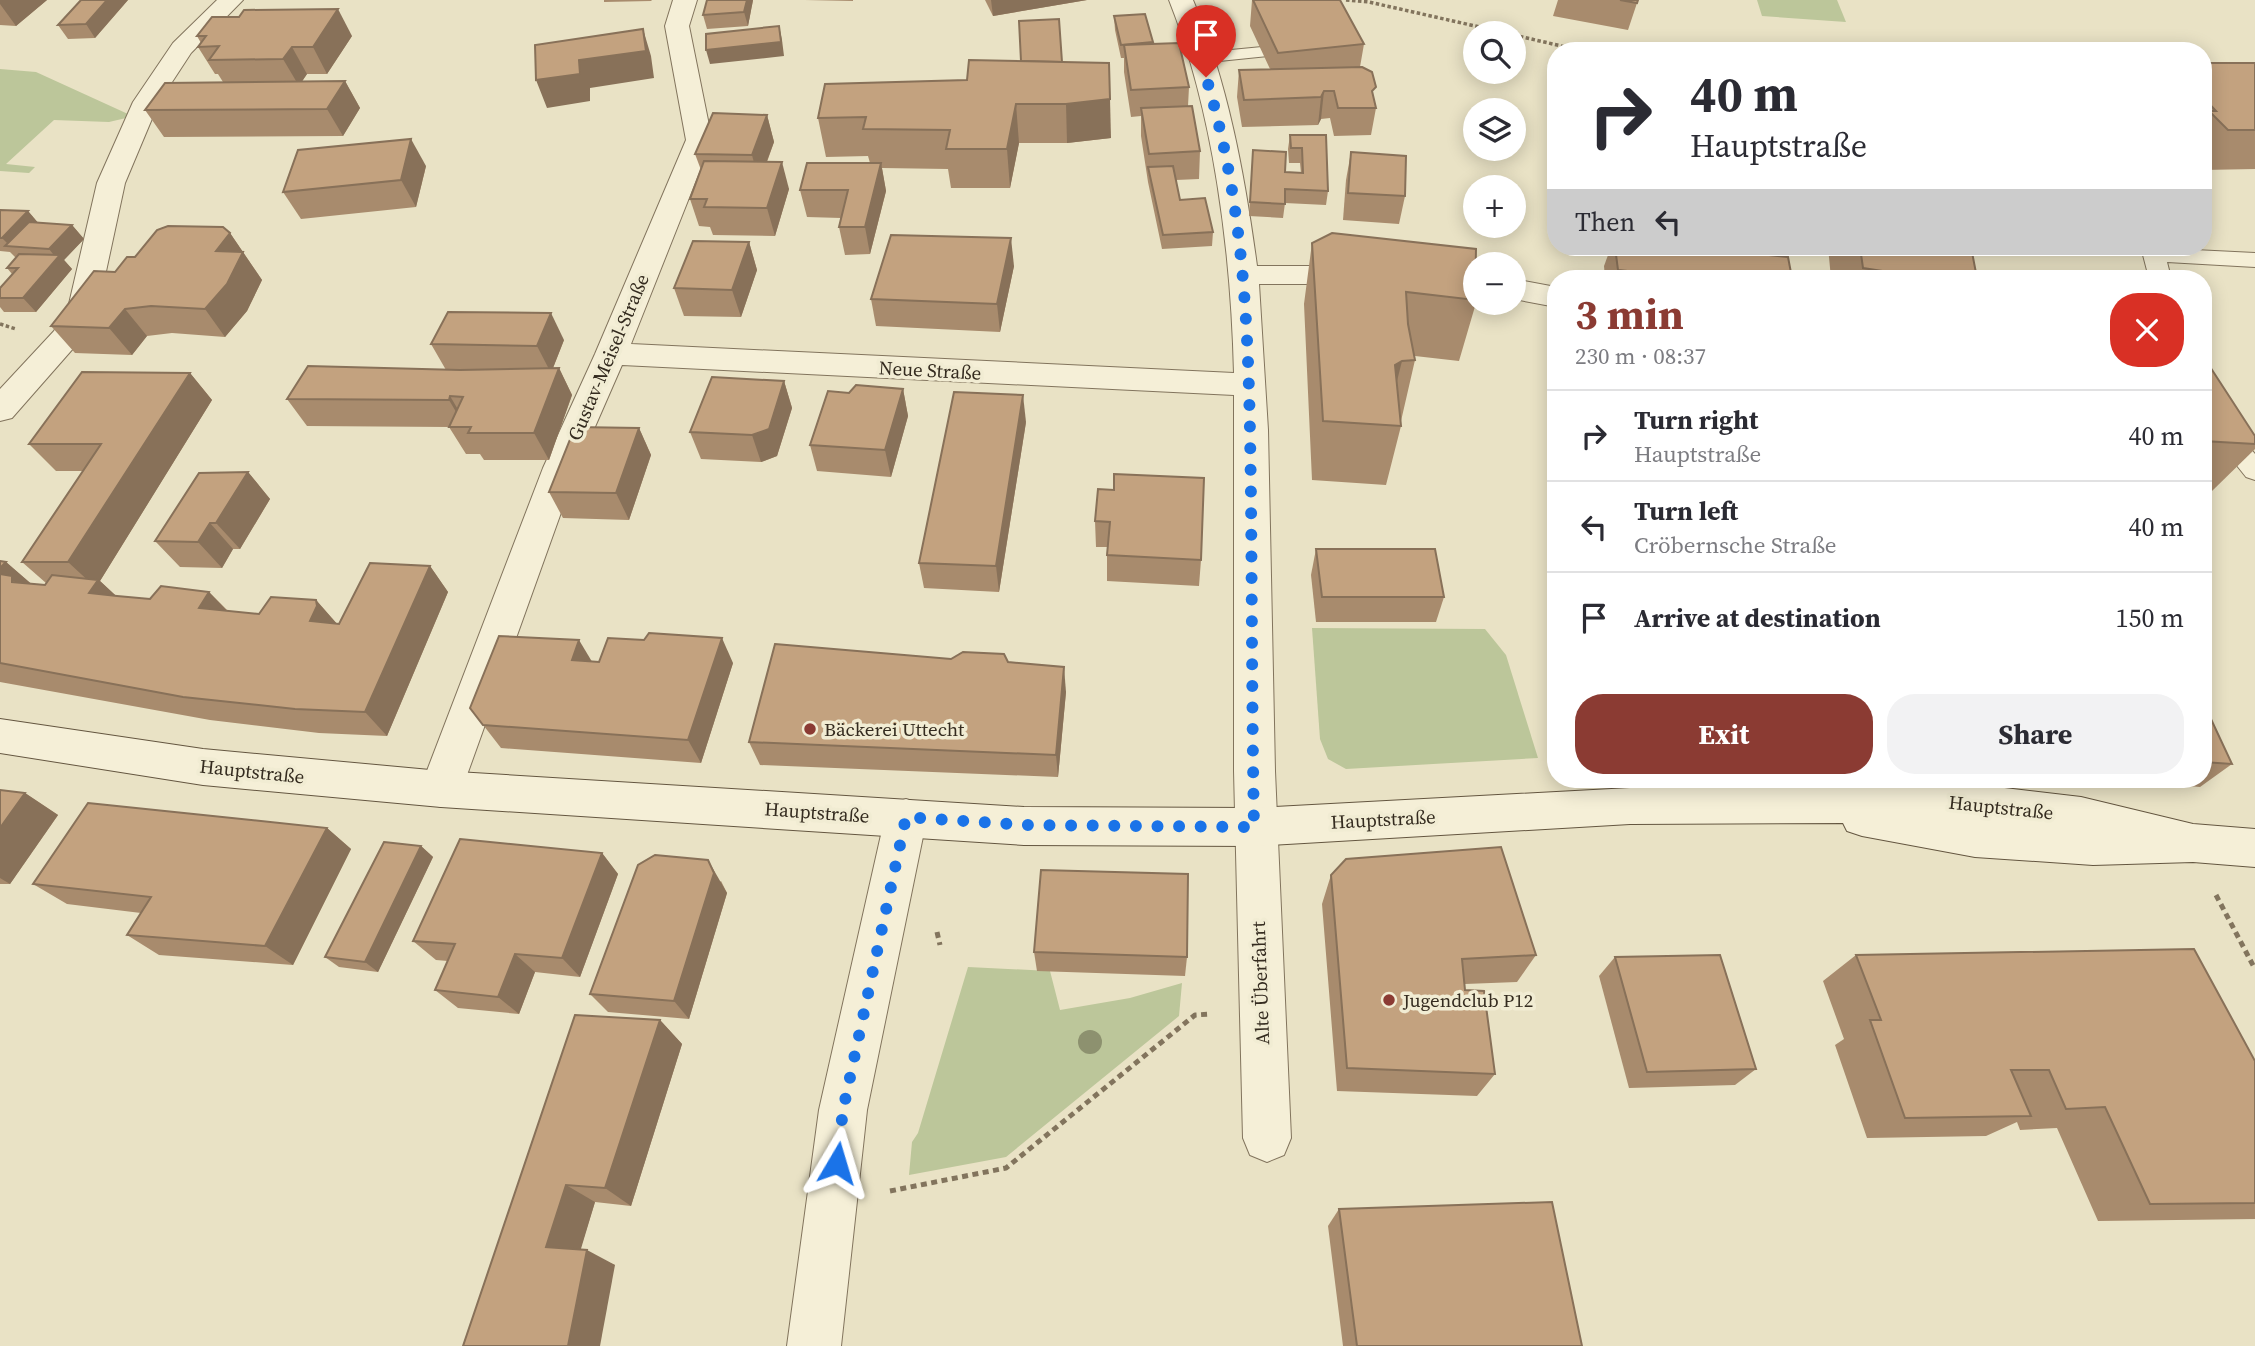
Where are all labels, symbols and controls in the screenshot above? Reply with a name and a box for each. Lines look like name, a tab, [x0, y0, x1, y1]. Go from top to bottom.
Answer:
pin	[1176, 5, 1236, 77]
icon: arrive	[1187, 16, 1225, 54]
map controls	[1463, 21, 1526, 315]
button: search	[1463, 21, 1526, 84]
text: 40 m	[1690, 60, 1798, 127]
icon: right	[1575, 70, 1666, 161]
button: layers	[1463, 98, 1526, 161]
text: Hauptstraße	[1690, 124, 1867, 168]
button: +	[1463, 175, 1526, 238]
icon: left	[1649, 203, 1687, 241]
text: Then	[1575, 204, 1635, 240]
button: −	[1463, 252, 1526, 315]
street label: Gustav-Meisel-Straße	[561, 270, 655, 444]
text: 3 min	[1575, 285, 1684, 343]
button: close	[2110, 293, 2184, 367]
text: 230 m · 08:37	[1575, 340, 1706, 372]
street label: Neue Straße	[878, 354, 982, 386]
text: Turn right	[1634, 402, 1758, 438]
icon: right	[1575, 417, 1613, 455]
text: 40 m	[2129, 418, 2184, 454]
text: Hauptstraße	[1634, 438, 1761, 470]
text: Turn left	[1634, 493, 1738, 529]
icon: left	[1575, 508, 1613, 546]
text: 40 m	[2129, 509, 2184, 545]
text: Cröbernsche Straße	[1634, 529, 1837, 561]
icon: arrive	[1575, 599, 1613, 637]
text: Arrive at destination	[1634, 600, 1881, 636]
text: 150 m	[2116, 600, 2184, 636]
button: Exit	[1575, 694, 1873, 774]
button: Share	[1887, 694, 2184, 774]
place label: Bäckerei Uttecht	[824, 716, 965, 742]
marker: Bäckerei Uttecht	[802, 721, 818, 737]
street label: Hauptstraße	[198, 753, 306, 789]
street label: Hauptstraße	[1947, 789, 2055, 825]
street label: Hauptstraße	[764, 795, 870, 829]
street label: Hauptstraße	[1330, 803, 1436, 835]
street label: Alte Überfahrt	[1245, 920, 1275, 1045]
place label: Jugendclub P12	[1402, 987, 1533, 1013]
marker: Jugendclub P12	[1381, 992, 1397, 1008]
position arrow	[800, 1126, 874, 1200]

